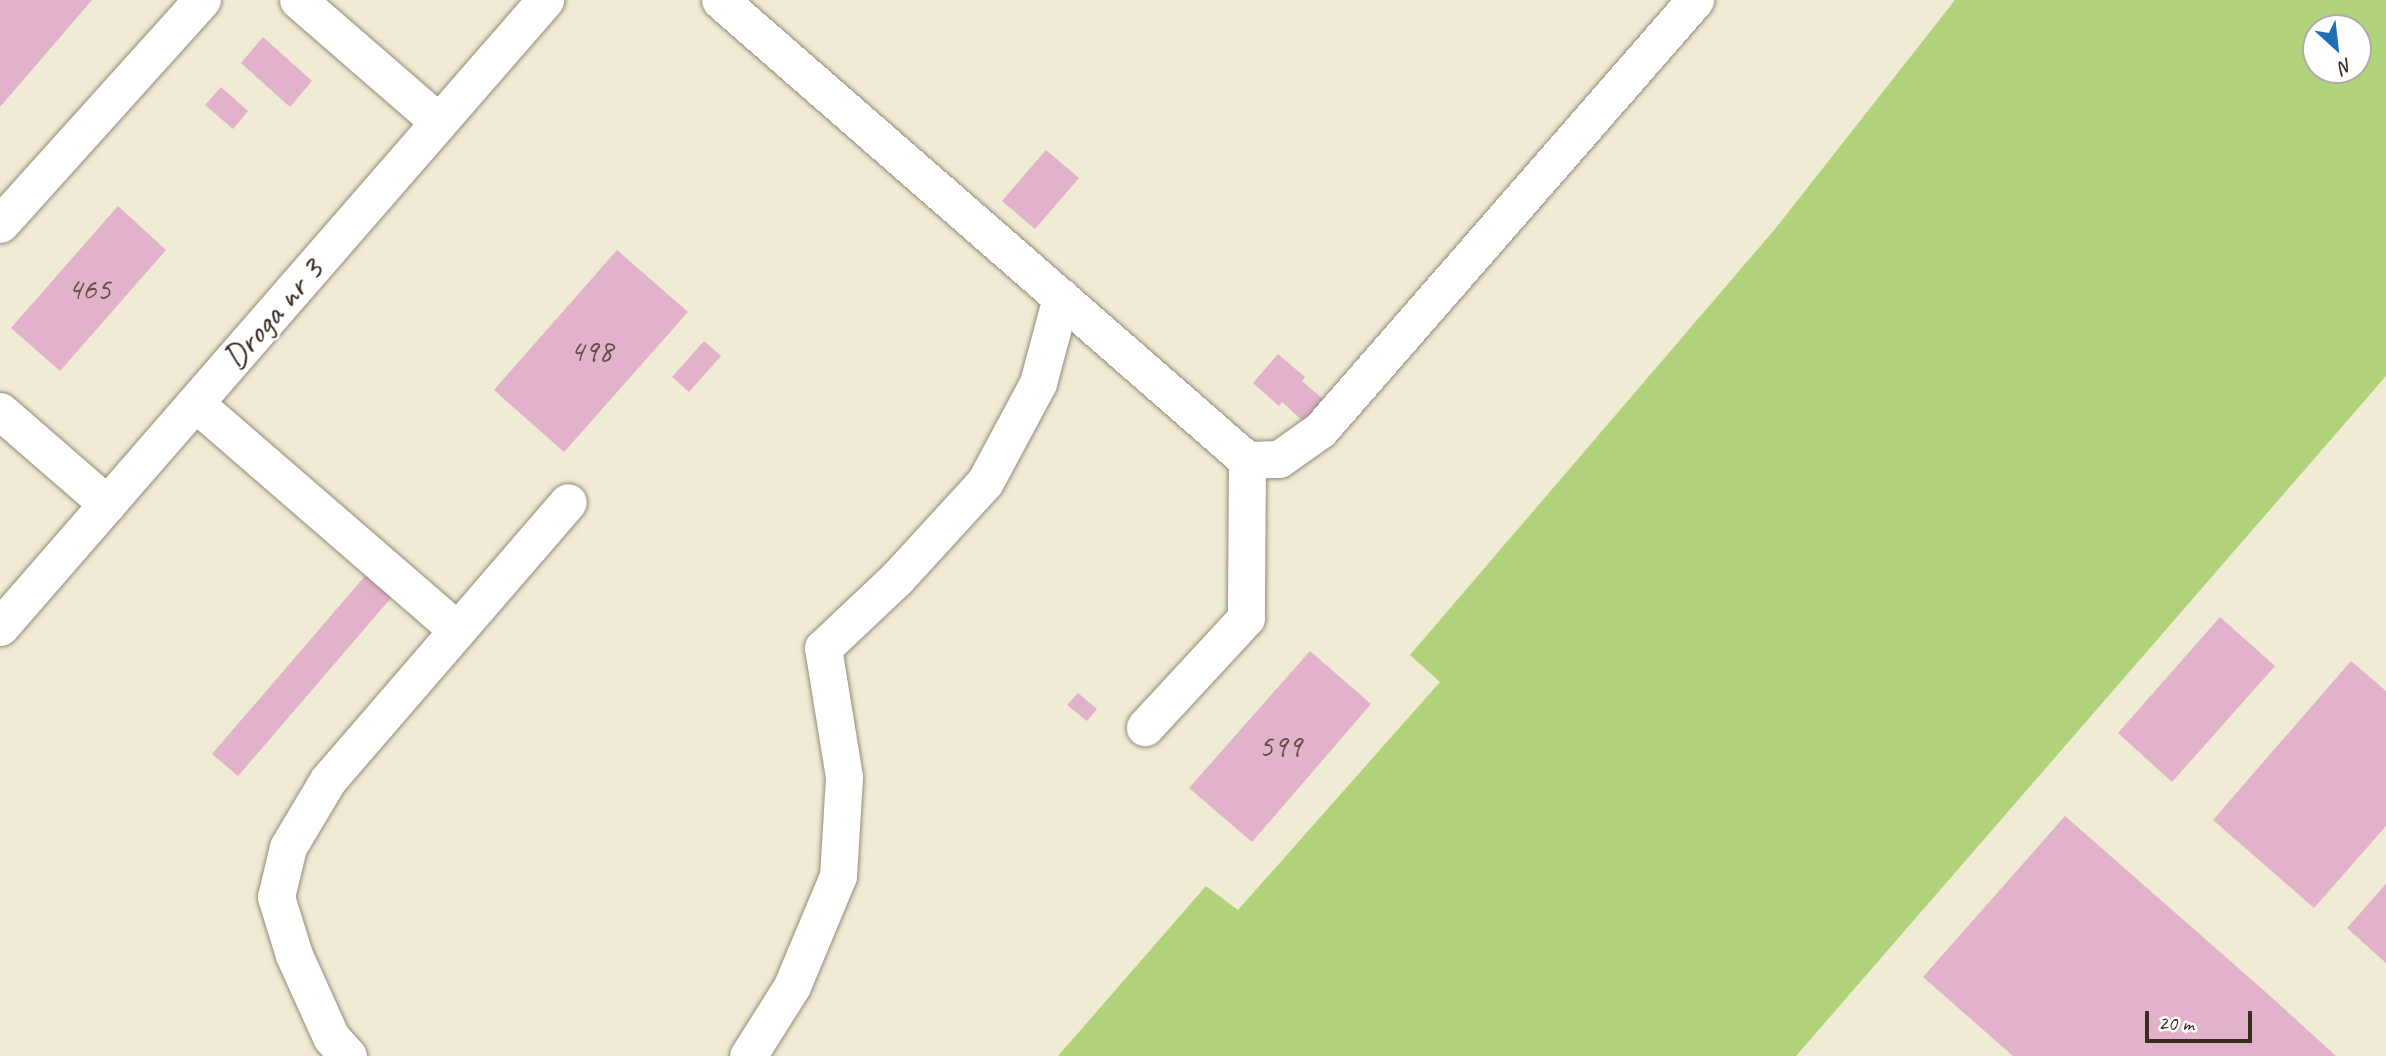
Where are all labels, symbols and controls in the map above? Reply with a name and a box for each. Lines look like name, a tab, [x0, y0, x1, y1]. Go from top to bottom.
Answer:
north arrow	[2302, 14, 2372, 84]
text: N	[2335, 53, 2356, 79]
street label: Droga nr 3	[214, 250, 332, 378]
house number: 465	[67, 270, 111, 308]
house number: 498	[569, 332, 613, 370]
house number: 599	[1258, 727, 1302, 765]
scale bar	[2148, 996, 2255, 1040]
text: 20 m	[2158, 1010, 2194, 1036]

